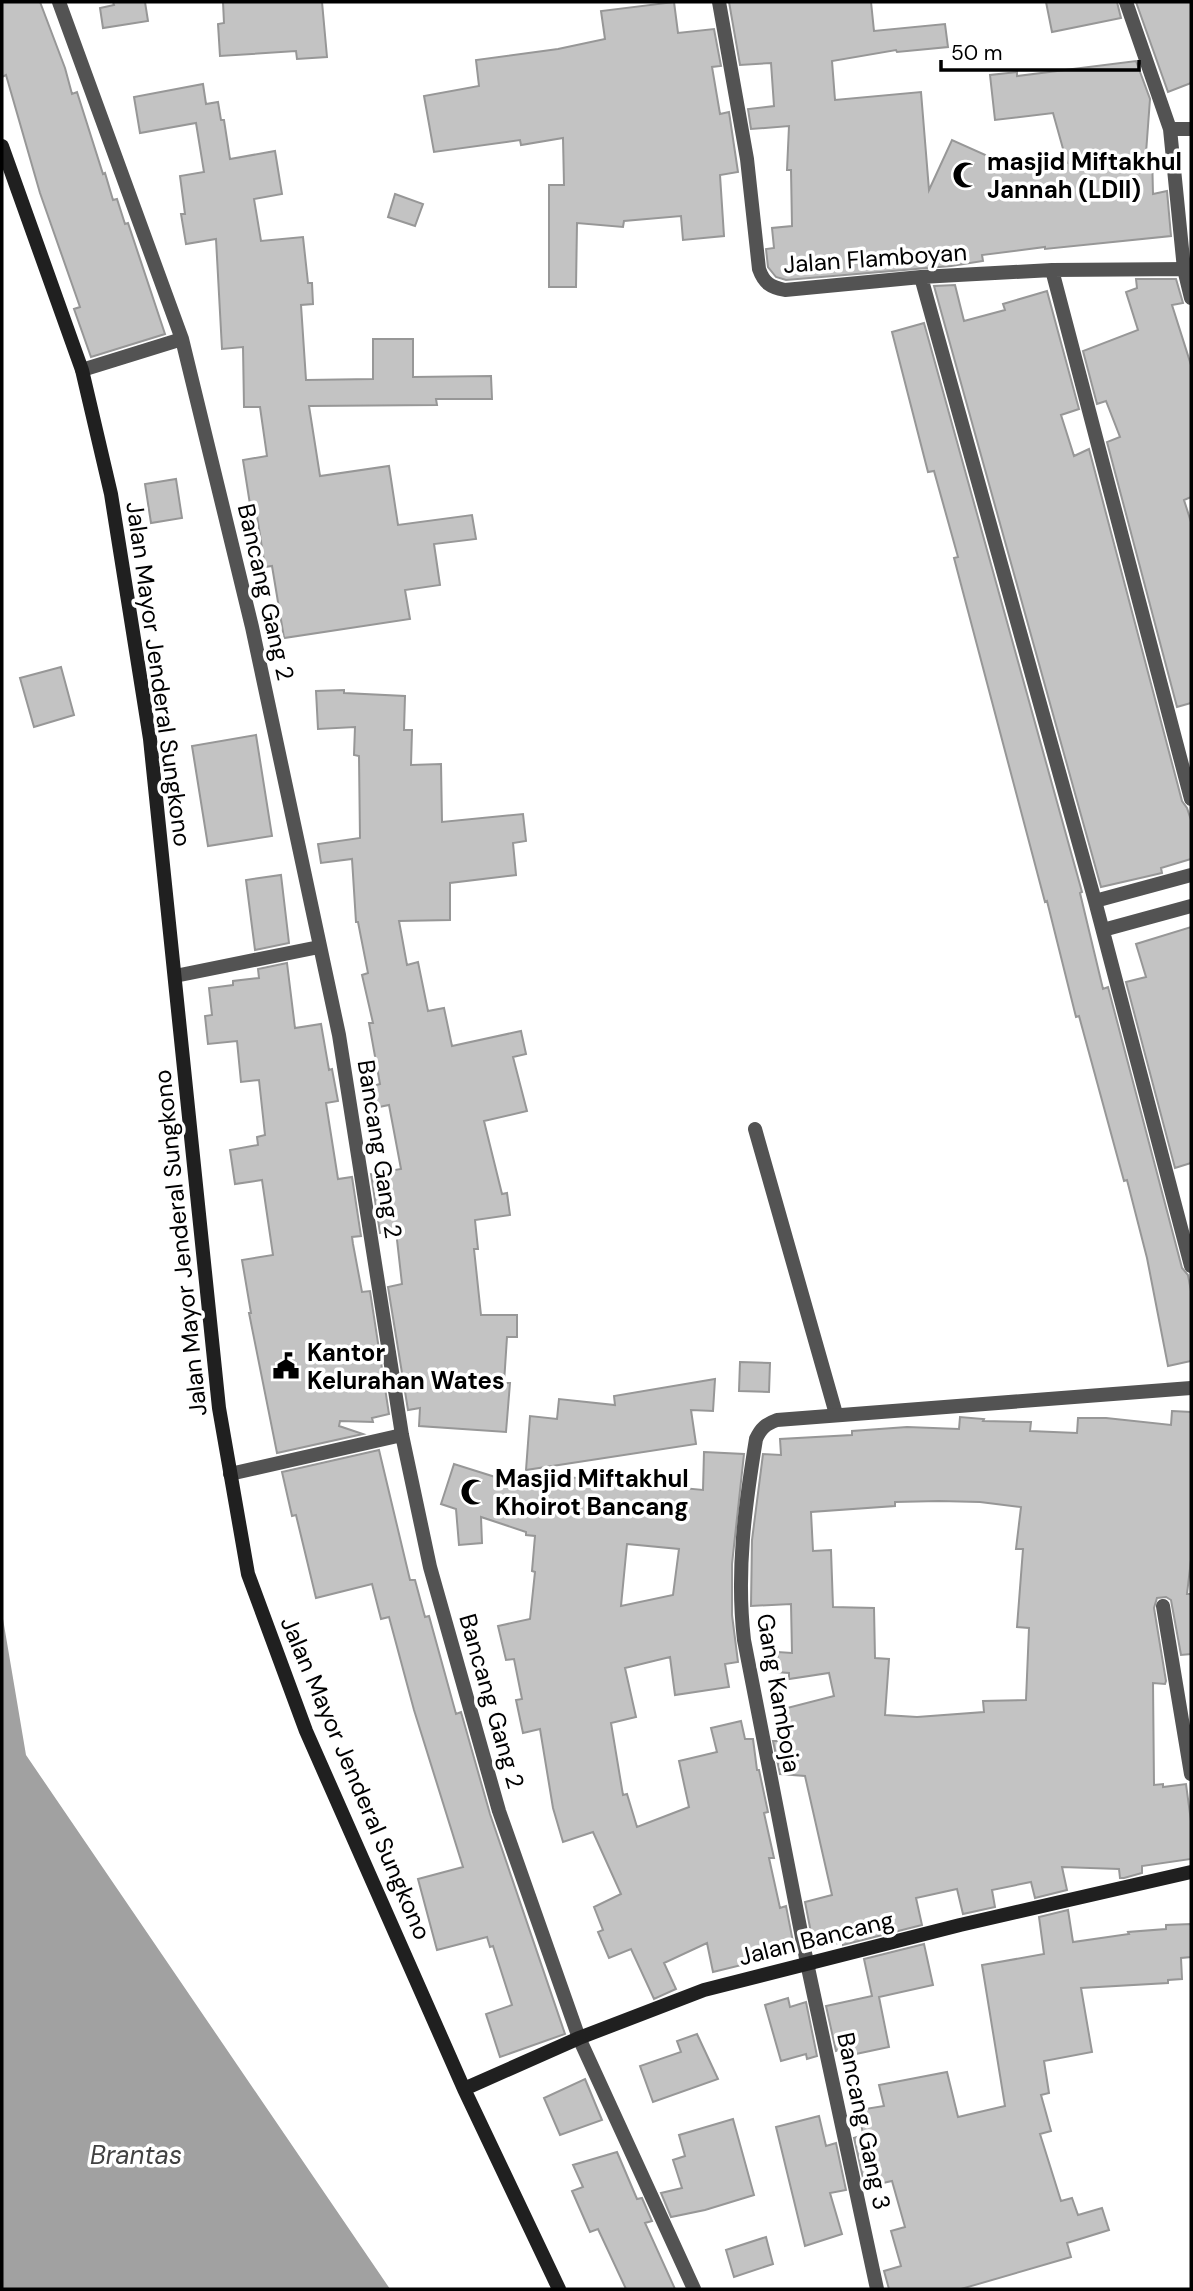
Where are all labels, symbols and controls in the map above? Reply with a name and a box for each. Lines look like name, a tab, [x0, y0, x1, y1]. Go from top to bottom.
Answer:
scale bar	[941, 28, 1139, 72]
text: 50 m	[951, 39, 1002, 67]
place label: masjid Miftakhul Jannah (LDII)	[987, 146, 1182, 205]
mosque icon: masjid Miftakhul Jannah (LDII)	[951, 160, 981, 190]
street label: Jalan Flamboyan	[782, 236, 968, 280]
street label: Jalan Mayor Jenderal Sungkono	[119, 499, 199, 849]
street label: Bancang Gang 2	[231, 501, 301, 683]
street label: Bancang Gang 2	[351, 1058, 409, 1240]
street label: Jalan Mayor Jenderal Sungkono	[146, 1068, 214, 1418]
place label: Kantor Kelurahan Wates	[307, 1337, 505, 1396]
public building icon: Kantor Kelurahan Wates	[271, 1351, 301, 1381]
place label: Masjid Miftakhul Khoirot Bancang	[495, 1463, 689, 1522]
mosque icon: Masjid Miftakhul Khoirot Bancang	[459, 1477, 489, 1507]
street label: Bancang Gang 2	[452, 1610, 532, 1792]
street label: Gang Kamboja	[750, 1611, 808, 1775]
street label: Jalan Mayor Jenderal Sungkono	[274, 1612, 438, 1944]
street label: Jalan Bancang	[735, 1904, 897, 1972]
street label: Bancang Gang 3	[830, 2029, 898, 2213]
water label: Brantas	[90, 2138, 182, 2172]

